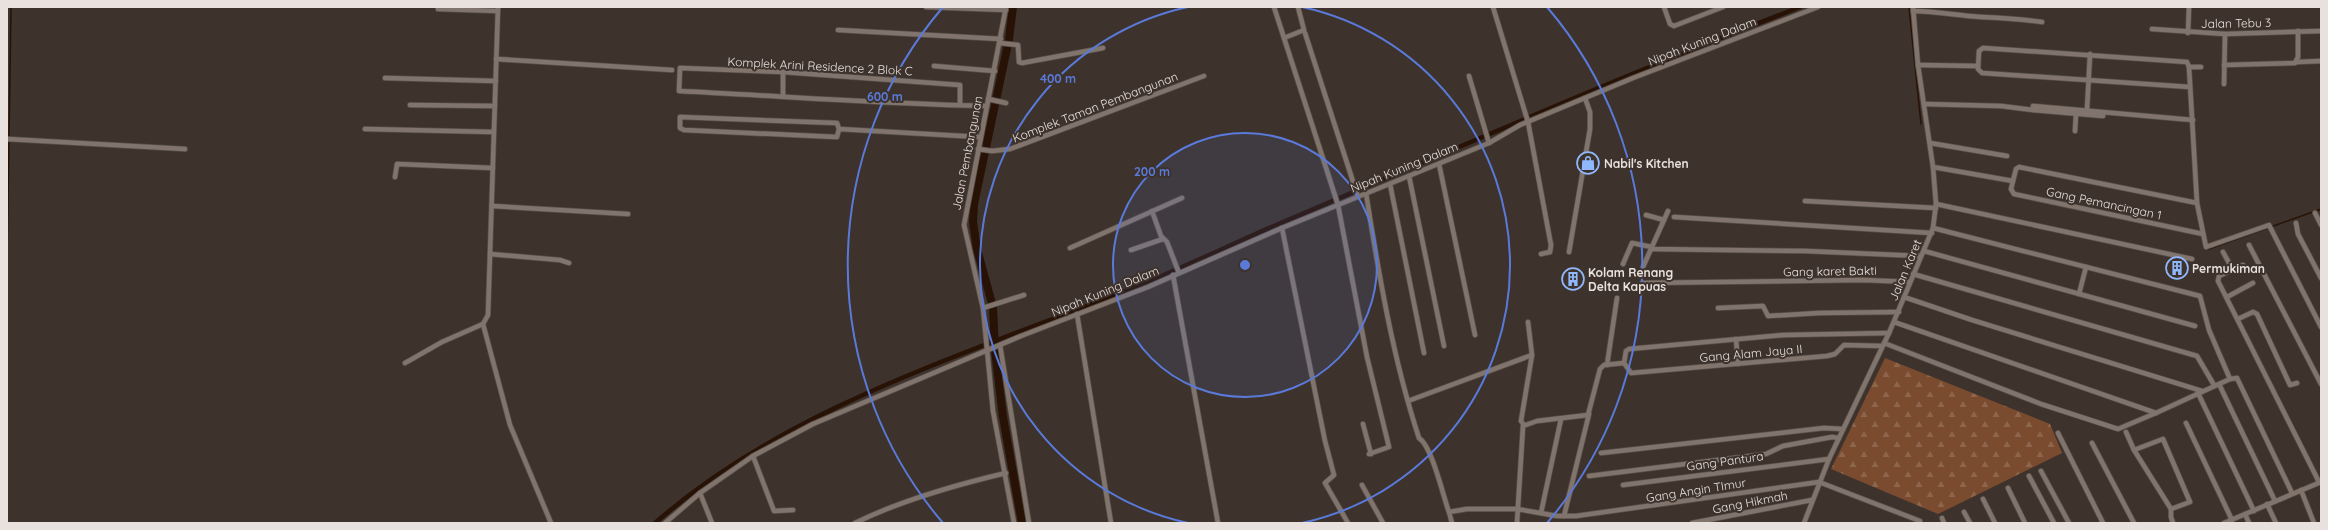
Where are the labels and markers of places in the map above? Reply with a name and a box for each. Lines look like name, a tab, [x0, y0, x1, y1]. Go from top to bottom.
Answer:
shop icon: Nabil's Kitchen	[1575, 150, 1601, 176]
place label: Nabil's Kitchen	[1604, 156, 1689, 171]
building icon: Permukiman	[2164, 255, 2190, 281]
centre of rings	[1238, 258, 1252, 272]
place label: Permukiman	[2192, 261, 2265, 276]
place label: Kolam Renang Delta Kapuas	[1588, 265, 1673, 294]
building icon: Kolam Renang Delta Kapuas	[1560, 266, 1586, 292]

